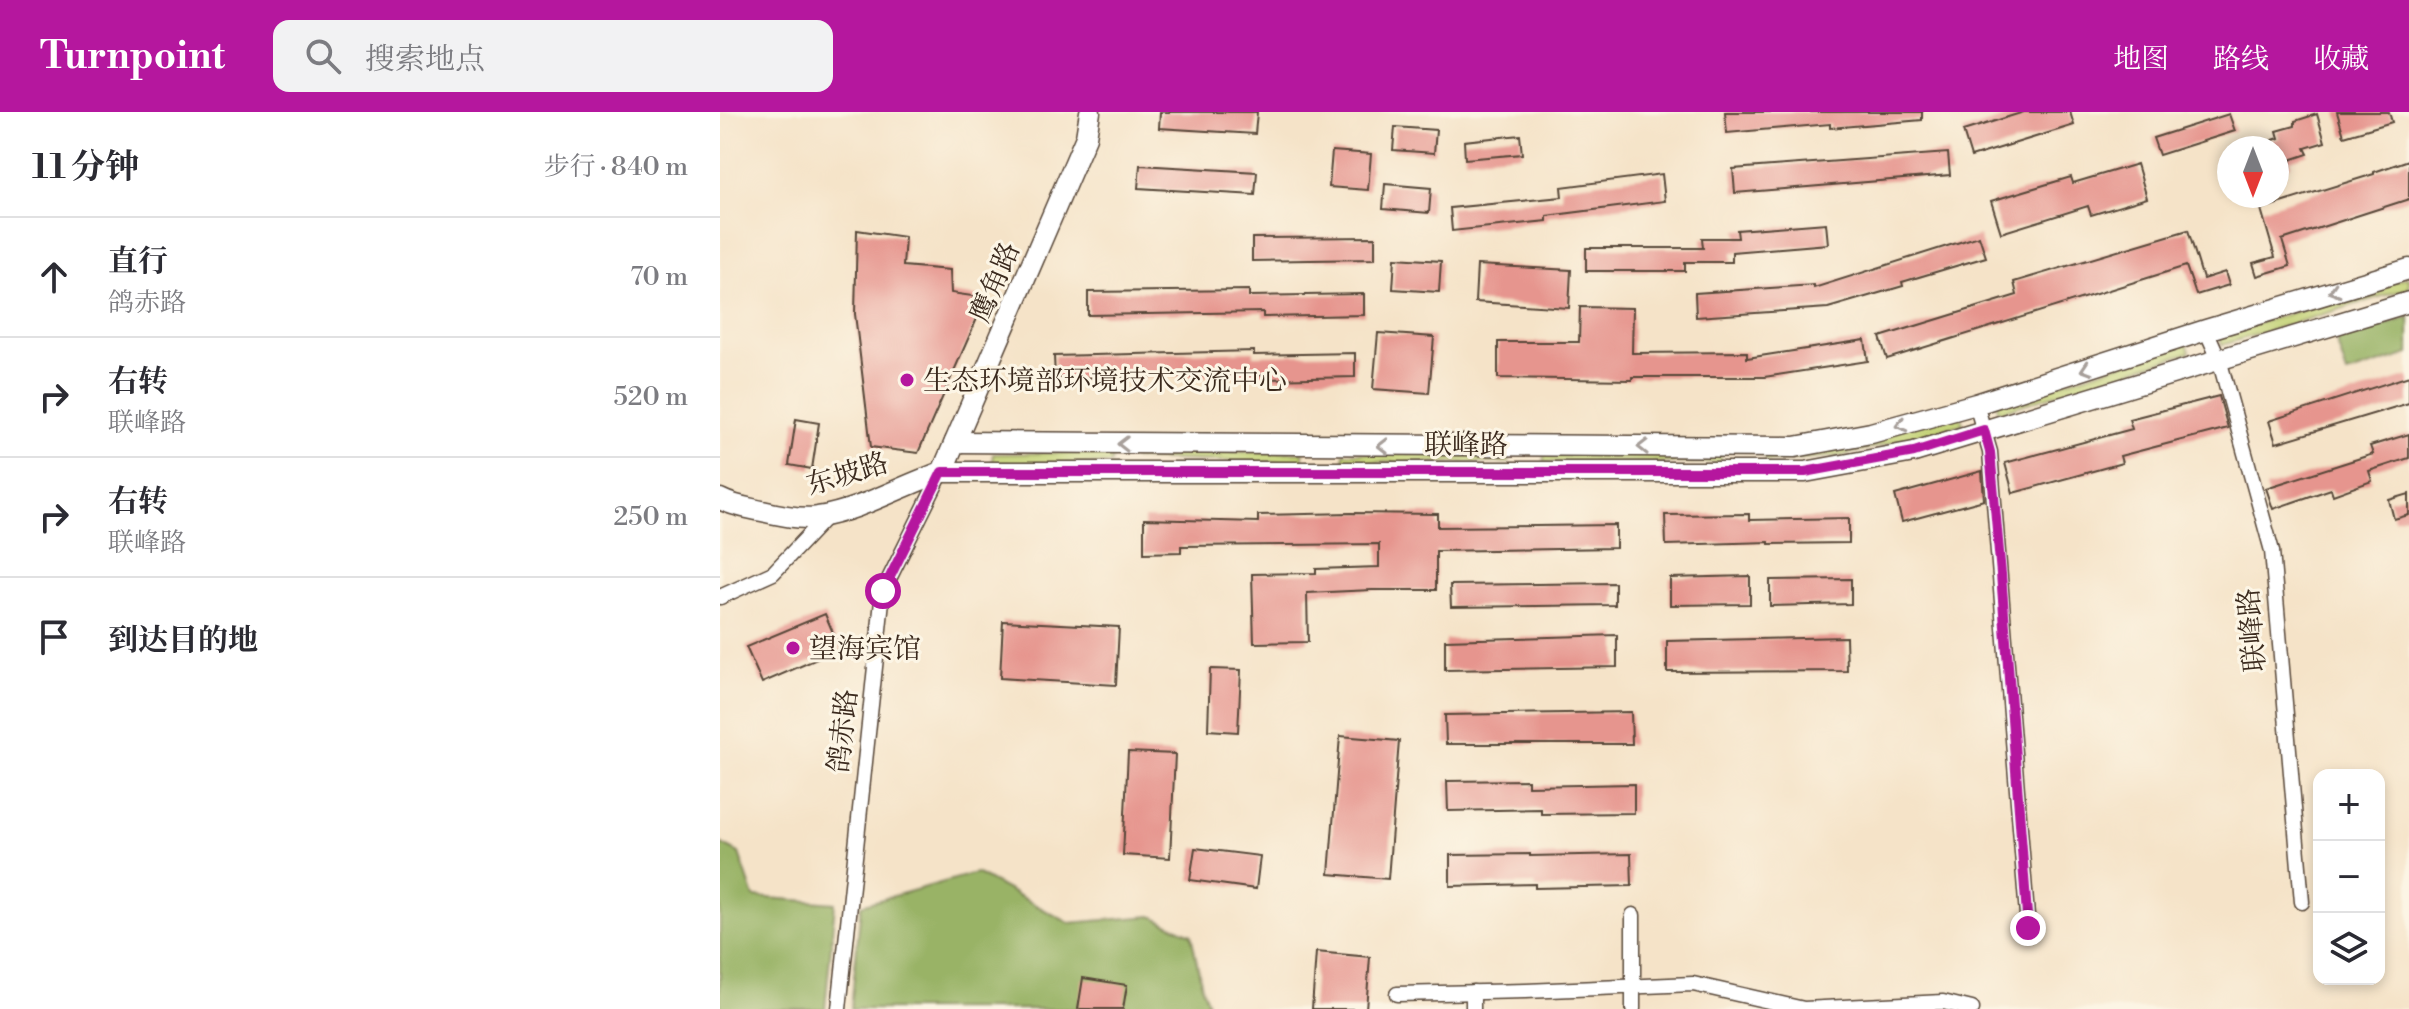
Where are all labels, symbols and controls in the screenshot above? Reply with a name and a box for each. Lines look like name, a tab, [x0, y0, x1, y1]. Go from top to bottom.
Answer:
search box	[273, 20, 833, 92]
text: Turnpoint	[40, 33, 225, 80]
icon: search	[301, 34, 345, 78]
text: 搜索地点	[365, 41, 485, 79]
text: 地图	[2113, 42, 2169, 77]
text: 路线	[2213, 42, 2269, 77]
text: 收藏	[2313, 42, 2369, 77]
north arrow	[2217, 136, 2289, 208]
text: 11 分钟	[32, 147, 139, 189]
text: 步行 · 840 m	[544, 151, 688, 183]
street label: 鹰角路	[963, 237, 1028, 328]
text: 直行	[108, 243, 168, 281]
icon: ahead	[32, 255, 76, 299]
text: 70 m	[630, 261, 688, 293]
one-way arrow	[2328, 282, 2342, 298]
text: 鸽赤路	[108, 287, 186, 319]
one-way arrow	[2080, 359, 2094, 375]
text: 右转	[108, 363, 168, 401]
place label: 生态环境部环境技术交流中心	[923, 364, 1287, 399]
marker: 生态环境部环境技术交流中心	[898, 371, 916, 389]
icon: right	[32, 375, 76, 419]
text: 520 m	[613, 381, 688, 413]
text: 联峰路	[108, 407, 186, 439]
one-way arrow	[1894, 415, 1908, 432]
street label: 联峰路	[1424, 428, 1508, 463]
one-way arrow	[1116, 435, 1129, 453]
one-way arrow	[1376, 437, 1389, 455]
one-way arrow	[1636, 438, 1649, 456]
street label: 东坡路	[802, 445, 893, 503]
text: 右转	[108, 483, 168, 521]
icon: right	[32, 495, 76, 539]
text: 250 m	[613, 501, 688, 533]
text: 联峰路	[108, 527, 186, 559]
route start	[865, 573, 901, 609]
street label: 联峰路	[2231, 586, 2274, 673]
icon: arrive	[32, 615, 76, 659]
text: 到达目的地	[108, 622, 258, 660]
place label: 望海宾馆	[809, 632, 921, 667]
marker: 望海宾馆	[784, 639, 802, 657]
street label: 鸽赤路	[822, 688, 865, 775]
map controls	[2313, 769, 2385, 985]
button: +	[2313, 769, 2385, 841]
button: −	[2313, 841, 2385, 913]
route end	[2010, 910, 2046, 946]
button: layers	[2313, 913, 2385, 985]

